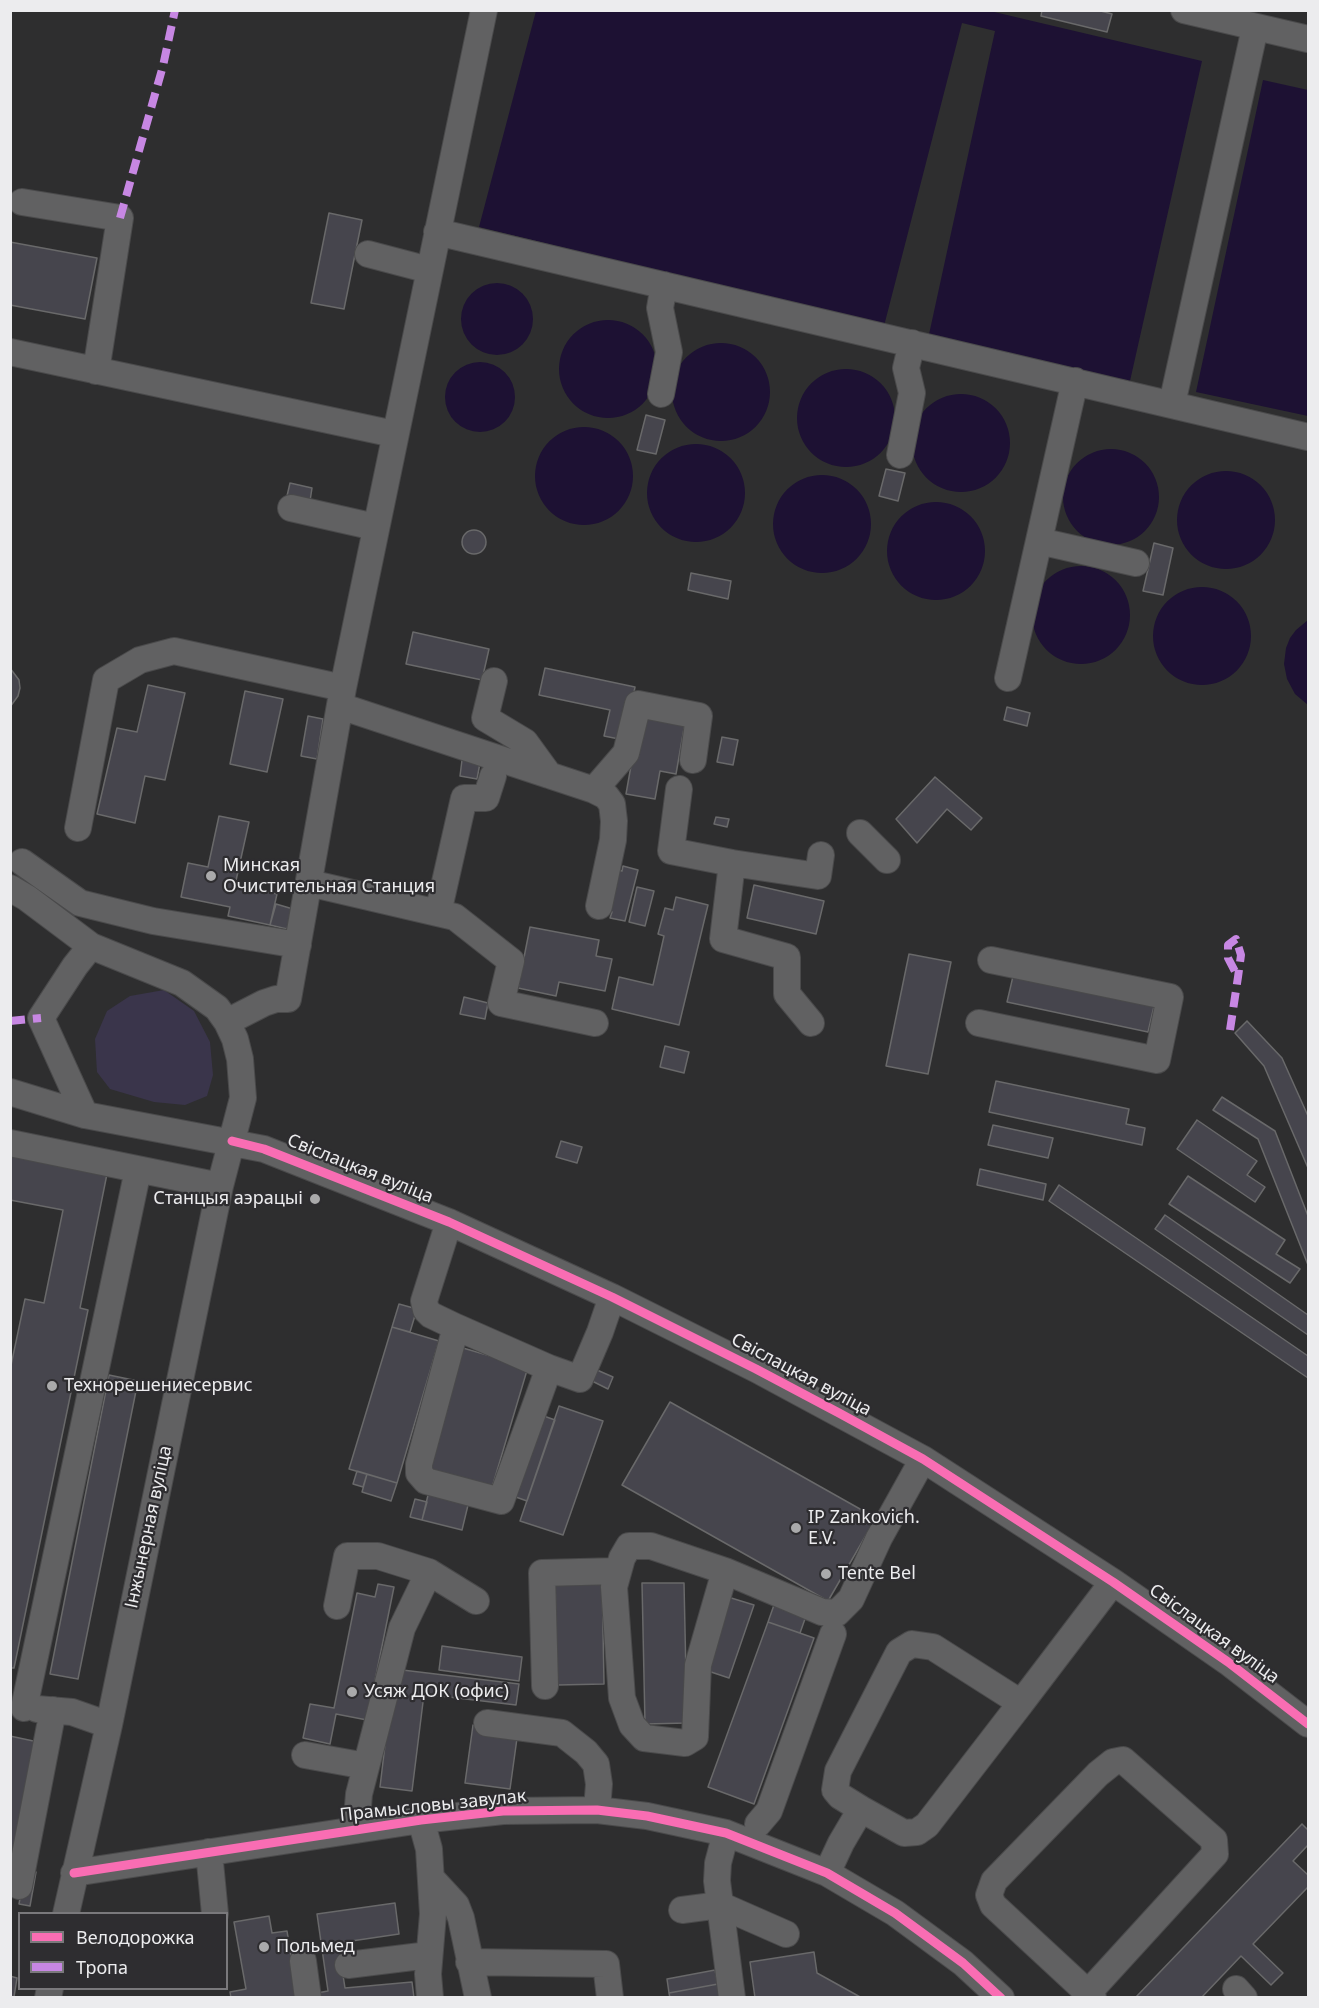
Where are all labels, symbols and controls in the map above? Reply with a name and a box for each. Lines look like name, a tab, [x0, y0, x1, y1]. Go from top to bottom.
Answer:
place label: Минская Очистительная Станция	[223, 855, 435, 898]
marker: Минская Очистительная Станция	[204, 869, 218, 883]
street label: Свіслацкая вуліца	[284, 1130, 436, 1208]
place label: Станцыя аэрацыі	[153, 1188, 303, 1210]
marker: Станцыя аэрацыі	[308, 1192, 322, 1206]
street label: Свіслацкая вуліца	[727, 1329, 875, 1421]
place label: Технорешениесервис	[64, 1375, 253, 1397]
marker: Технорешениесервис	[45, 1379, 59, 1393]
street label: Інжынерная вуліца	[121, 1444, 177, 1610]
place label: IP Zankovich. E.V.	[808, 1507, 920, 1550]
marker: IP Zankovich. E.V.	[789, 1521, 803, 1535]
place label: Tente Bel	[838, 1563, 916, 1585]
marker: Tente Bel	[819, 1567, 833, 1581]
street label: Свіслацкая вуліца	[1145, 1580, 1283, 1688]
place label: Усяж ДОК (офис)	[364, 1681, 509, 1703]
marker: Усяж ДОК (офис)	[345, 1685, 359, 1699]
street label: Прамысловы завулак	[339, 1785, 527, 1827]
legend	[18, 1912, 228, 1990]
text: Велодорожка	[76, 1925, 194, 1949]
place label: Польмед	[276, 1936, 355, 1958]
marker: Польмед	[257, 1940, 271, 1954]
text: Тропа	[76, 1955, 128, 1979]

